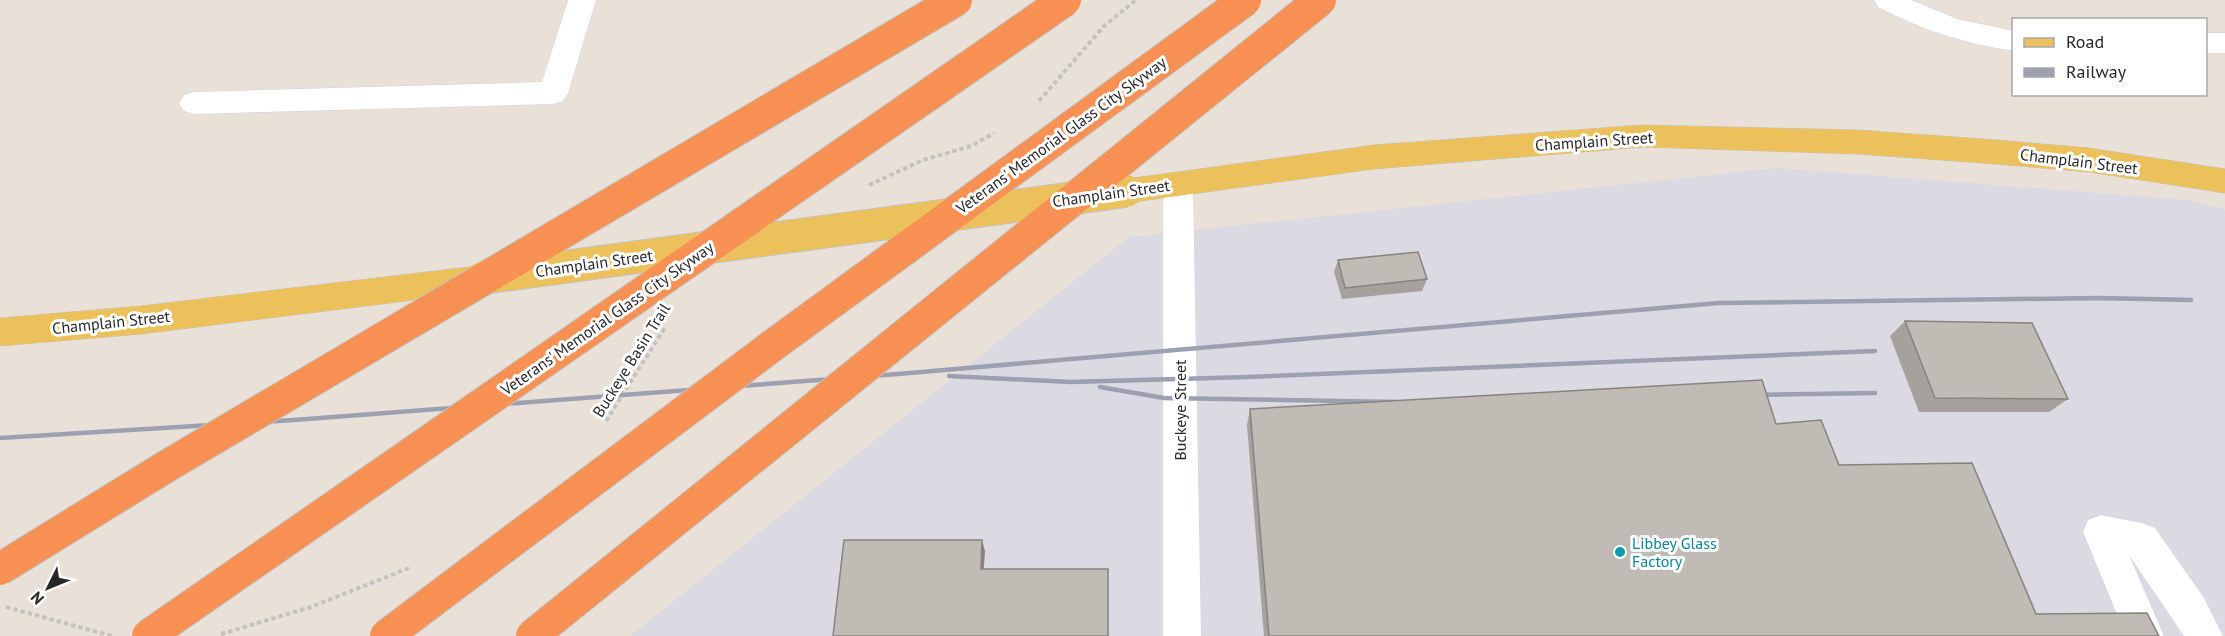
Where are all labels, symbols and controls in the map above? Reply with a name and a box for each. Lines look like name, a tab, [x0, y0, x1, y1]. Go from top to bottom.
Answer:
legend	[2012, 18, 2207, 96]
text: Road	[2066, 30, 2104, 53]
street label: Veterans' Memorial Glass City Skyway	[951, 52, 1170, 219]
text: Railway	[2066, 60, 2127, 83]
street label: Champlain Street	[1534, 127, 1654, 155]
street label: Champlain Street	[2019, 144, 2139, 178]
street label: Champlain Street	[1051, 175, 1172, 211]
street label: Veterans' Memorial Glass City Skyway	[496, 236, 718, 400]
street label: Champlain Street	[534, 245, 655, 281]
street label: Buckeye Basin Trail	[588, 299, 674, 421]
street label: Champlain Street	[51, 306, 171, 338]
street label: Buckeye Street	[1170, 359, 1190, 460]
place label: Libbey Glass Factory	[1632, 533, 1717, 571]
marker: Libbey Glass Factory	[1613, 545, 1627, 559]
north arrow	[18, 558, 78, 618]
text: N	[26, 588, 48, 609]

